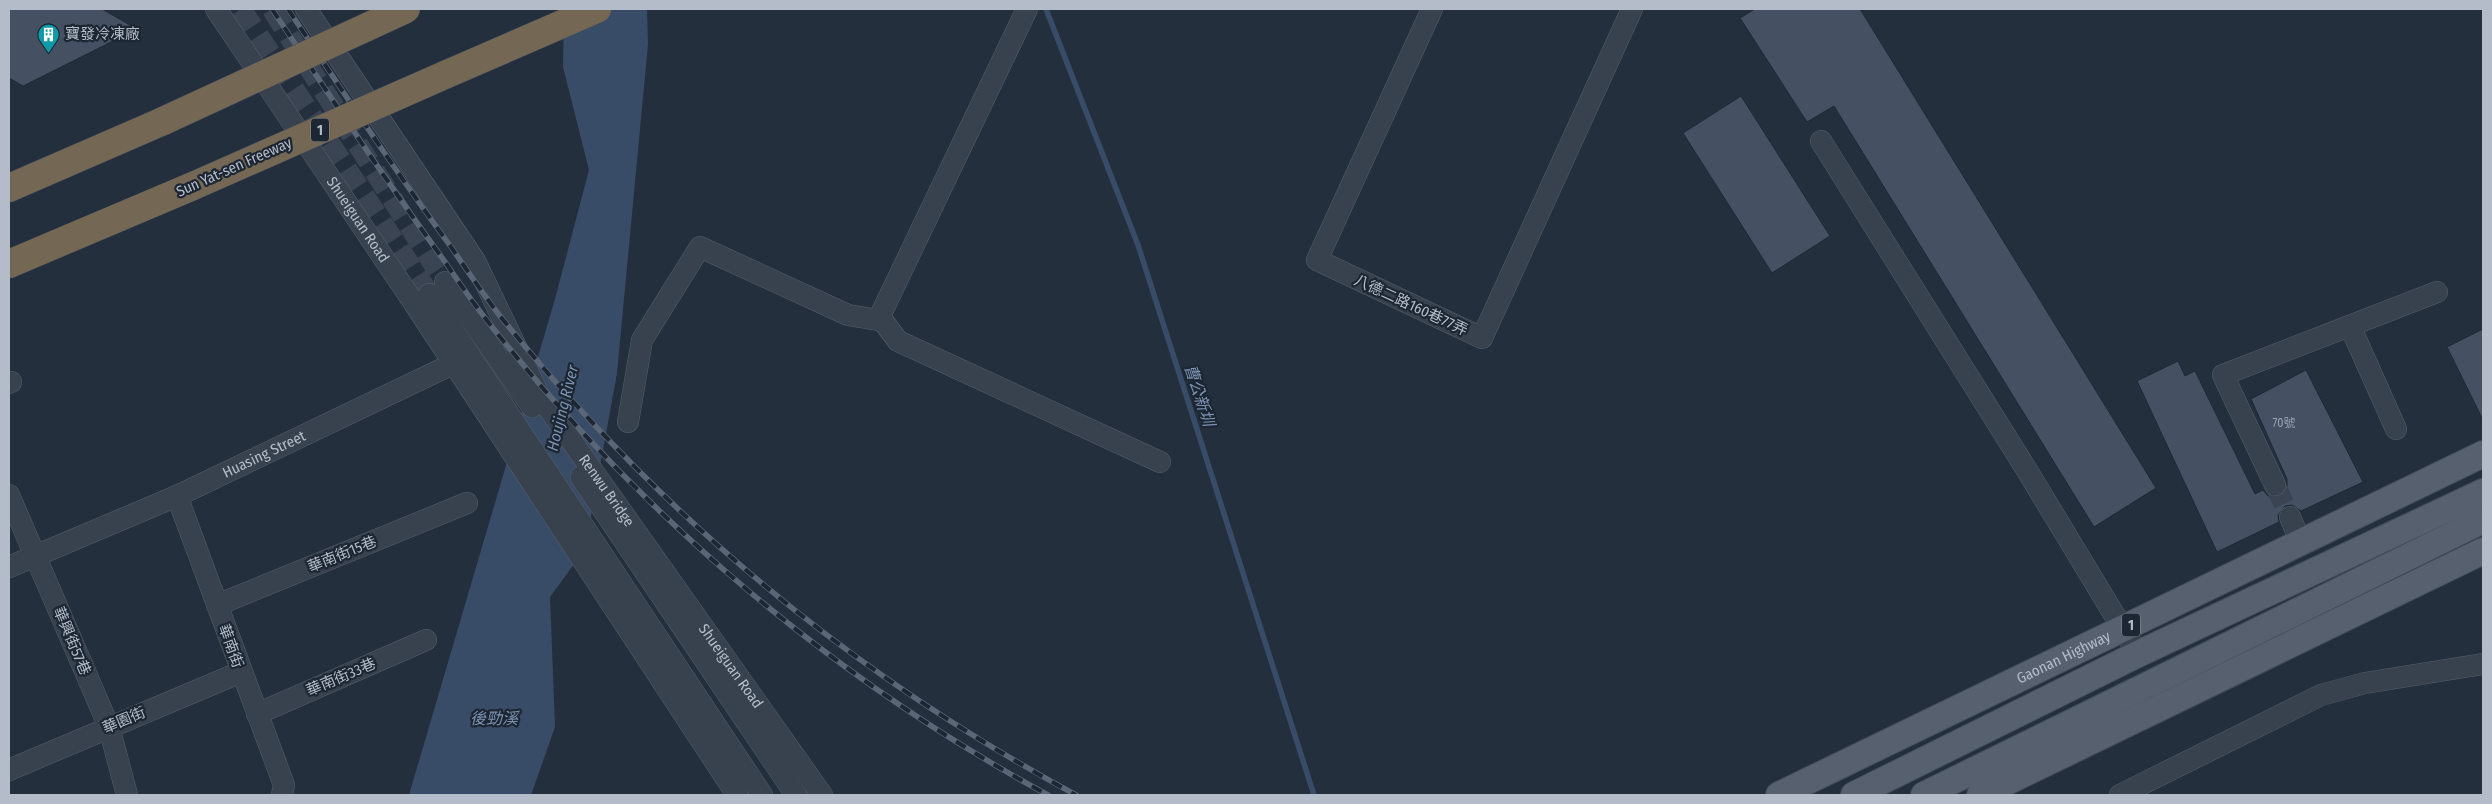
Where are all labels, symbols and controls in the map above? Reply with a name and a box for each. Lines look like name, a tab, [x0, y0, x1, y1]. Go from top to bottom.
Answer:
building icon: 寶發冷凍廠	[37, 22, 61, 53]
place label: 寶發冷凍廠	[65, 25, 140, 43]
road number: 1	[311, 118, 329, 142]
street label: Sun Yat-sen Freeway	[173, 133, 295, 201]
street label: Shueiguan Road	[323, 174, 393, 266]
street label: 八德二路160巷77弄	[1351, 271, 1471, 339]
water label: 曹公新圳	[1181, 362, 1219, 430]
water label: Houjing River	[543, 363, 582, 453]
house number: 70號	[2273, 416, 2295, 430]
street label: Huasing Street	[220, 427, 309, 482]
street label: Renwu Bridge	[575, 451, 638, 530]
street label: 華南街15巷	[305, 532, 379, 576]
street label: 華興街57巷	[50, 604, 94, 678]
road number: 1	[2122, 614, 2140, 636]
street label: Shueiguan Road	[695, 620, 767, 712]
street label: 華南街	[215, 622, 247, 670]
street label: Gaonan Highway	[2014, 627, 2113, 688]
street label: 華南街33巷	[304, 654, 378, 700]
street label: 華園街	[100, 703, 148, 737]
water label: 後勁溪	[470, 709, 520, 728]

